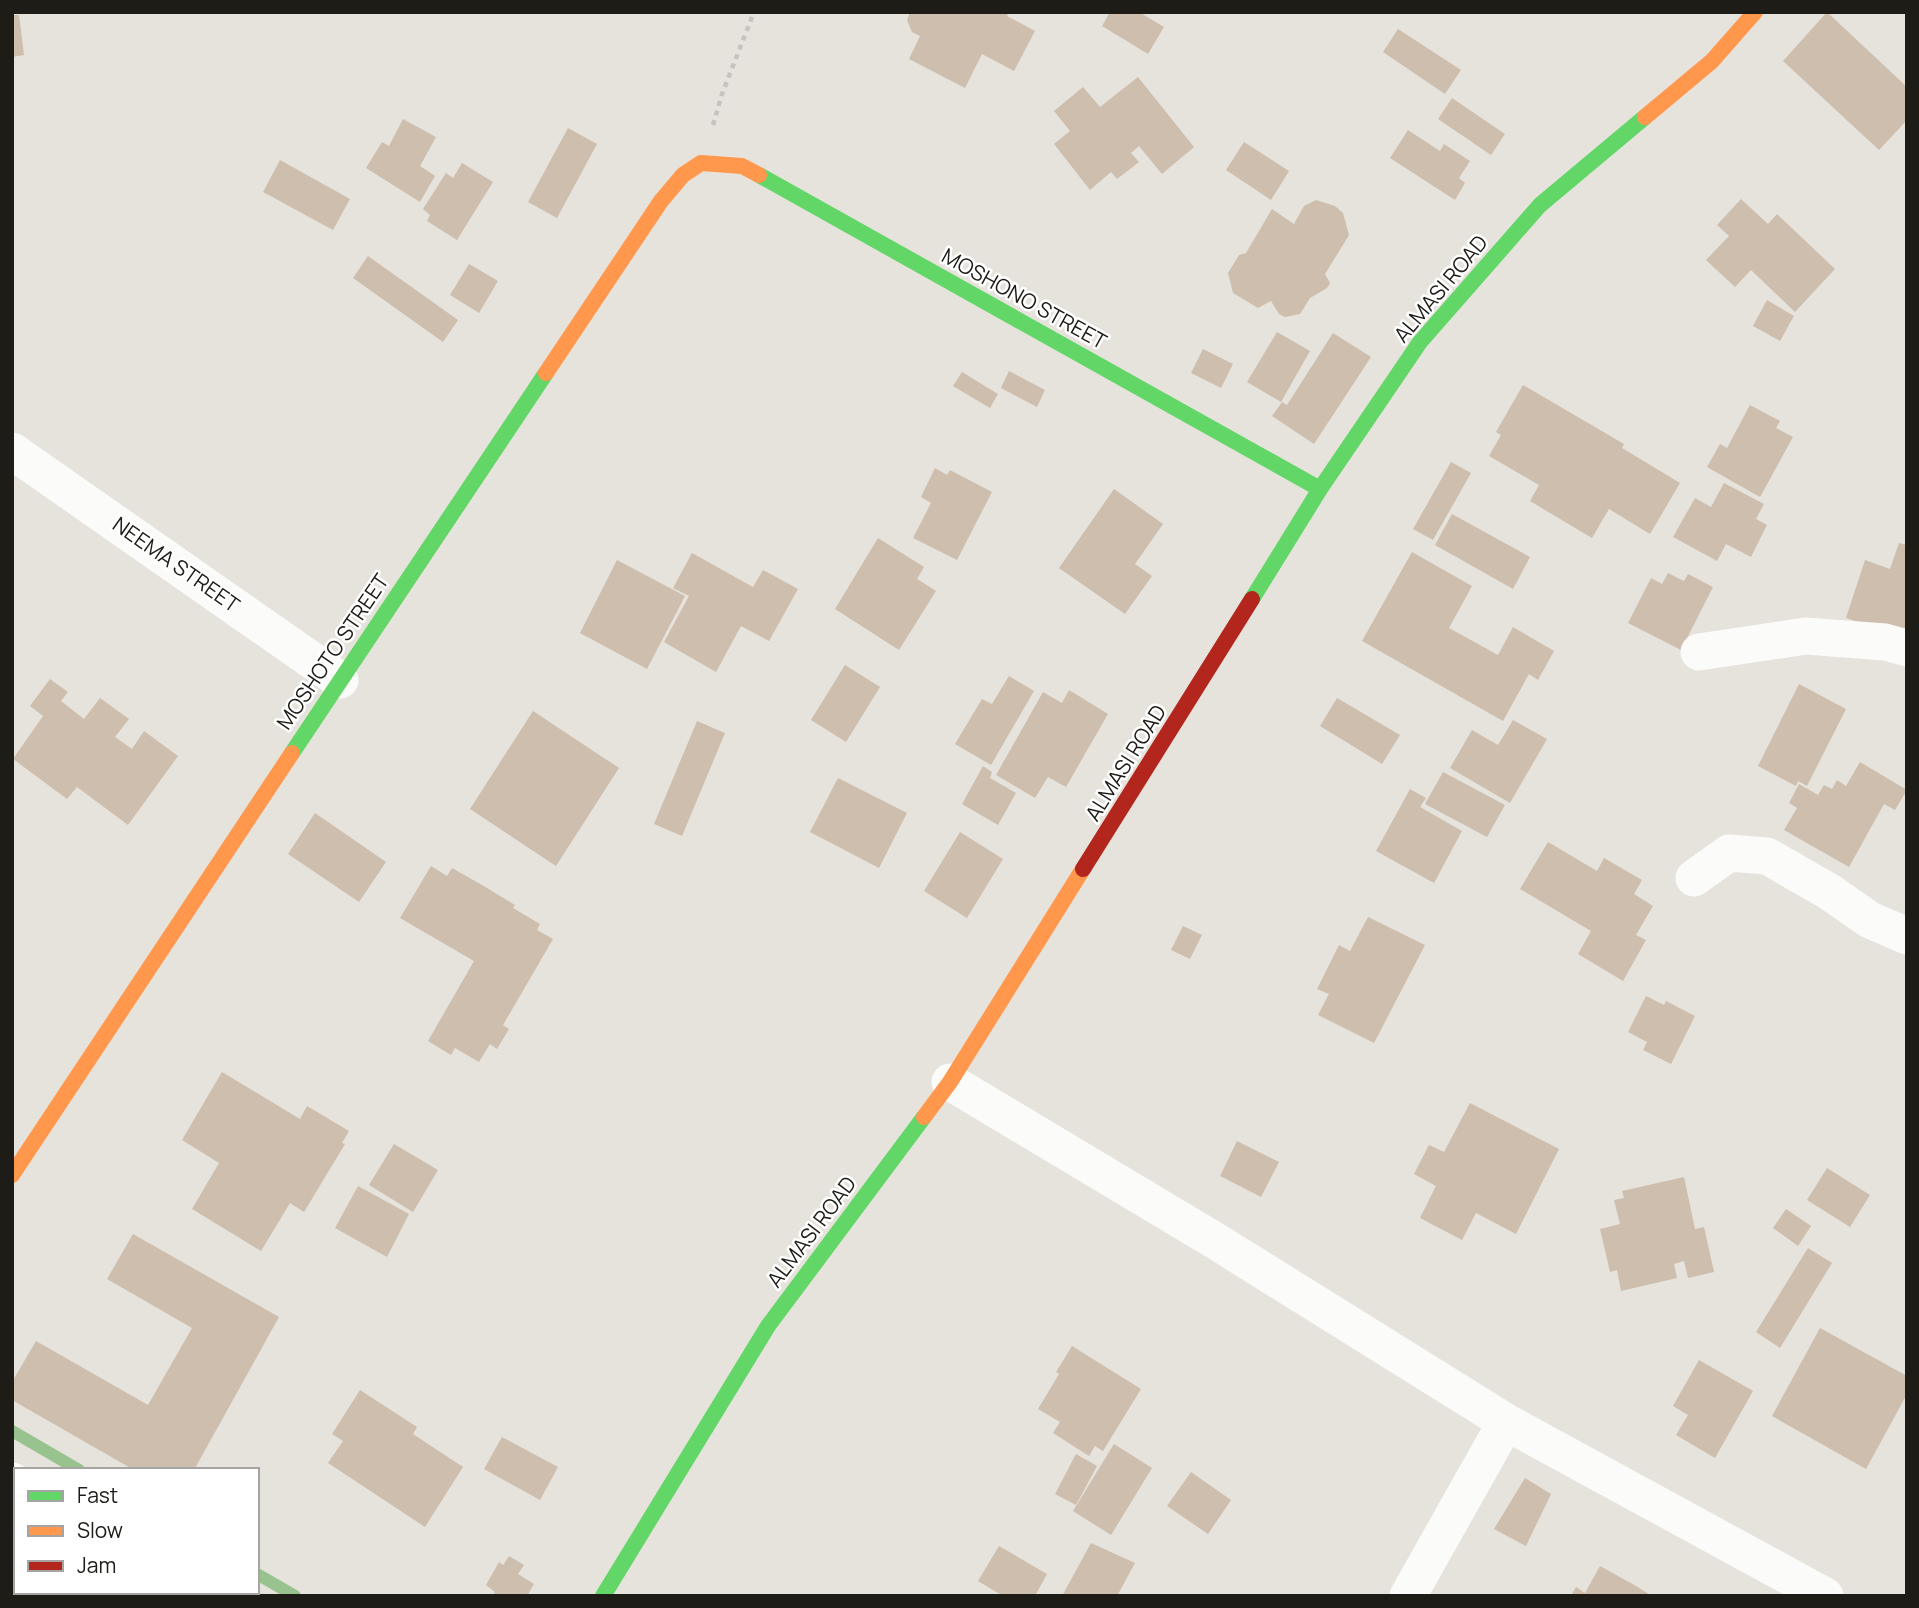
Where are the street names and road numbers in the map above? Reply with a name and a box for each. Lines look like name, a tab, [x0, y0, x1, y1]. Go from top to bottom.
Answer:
street label: ALMASI ROAD	[1387, 229, 1493, 348]
street label: MOSHONO STREET	[937, 241, 1112, 355]
street label: NEEMA STREET	[108, 510, 246, 619]
street label: MOSHOTO STREET	[270, 568, 395, 735]
street label: ALMASI ROAD	[1078, 699, 1172, 826]
street label: ALMASI ROAD	[760, 1170, 862, 1293]

